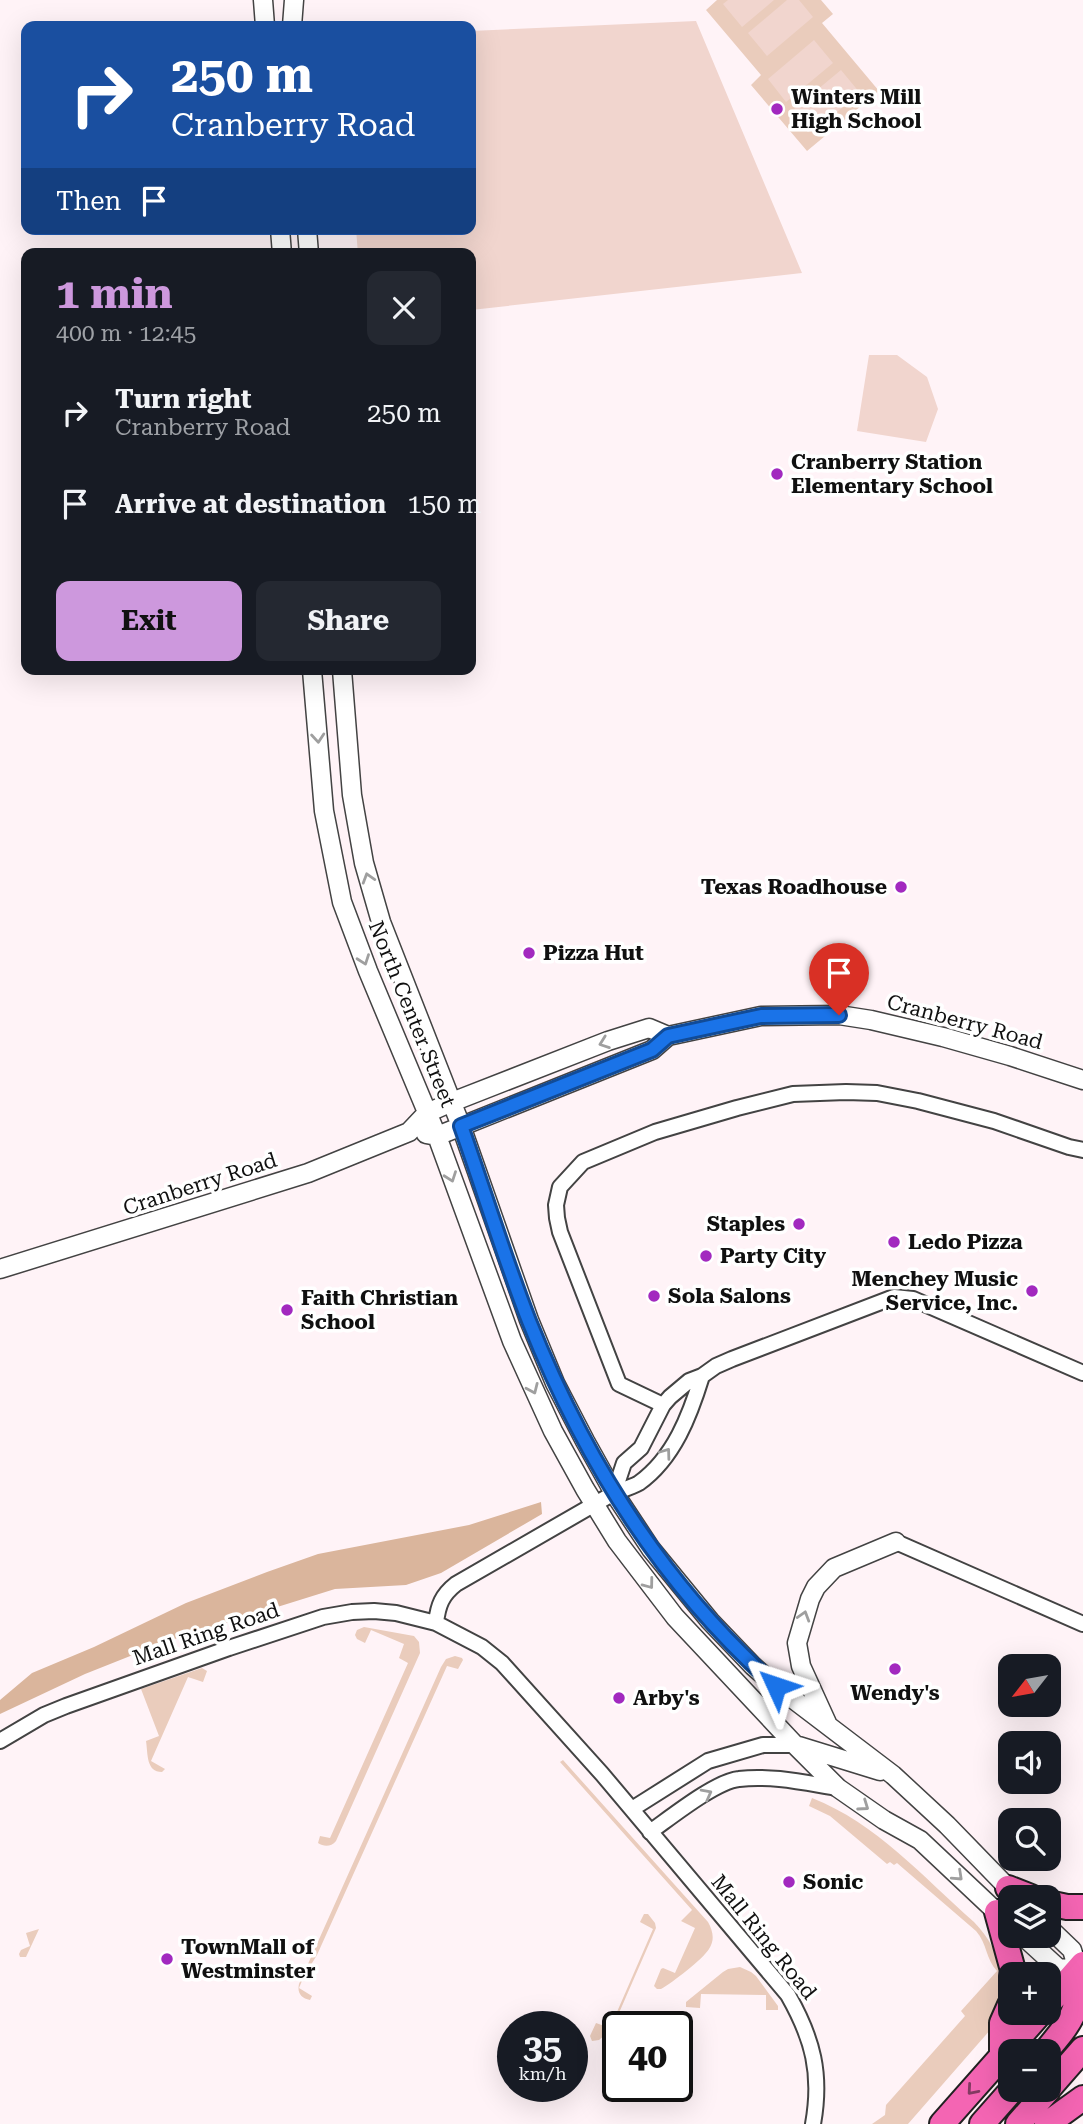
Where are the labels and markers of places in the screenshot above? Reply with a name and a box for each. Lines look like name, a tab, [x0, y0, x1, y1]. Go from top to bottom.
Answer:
place label: Winters Mill High School	[791, 85, 922, 133]
marker: Winters Mill High School	[769, 101, 785, 117]
place label: Cranberry Station Elementary School	[791, 450, 993, 498]
marker: Cranberry Station Elementary School	[769, 466, 785, 482]
place label: Texas Roadhouse	[701, 875, 887, 899]
marker: Texas Roadhouse	[893, 879, 909, 895]
place label: Pizza Hut	[543, 941, 644, 965]
pin	[809, 943, 869, 1015]
marker: Pizza Hut	[521, 945, 537, 961]
place label: Staples	[707, 1212, 785, 1236]
marker: Staples	[791, 1216, 807, 1232]
place label: Ledo Pizza	[908, 1230, 1023, 1254]
marker: Ledo Pizza	[886, 1234, 902, 1250]
place label: Party City	[720, 1244, 827, 1268]
marker: Party City	[698, 1248, 714, 1264]
place label: Menchey Music Service, Inc.	[851, 1267, 1018, 1315]
marker: Menchey Music Service, Inc.	[1024, 1283, 1040, 1299]
place label: Sola Salons	[668, 1284, 791, 1308]
place label: Faith Christian School	[301, 1286, 458, 1334]
marker: Sola Salons	[646, 1288, 662, 1304]
marker: Faith Christian School	[279, 1302, 295, 1318]
marker: Wendy's	[887, 1661, 903, 1677]
place label: Wendy's	[850, 1681, 940, 1705]
place label: Arby's	[633, 1686, 700, 1710]
marker: Arby's	[611, 1690, 627, 1706]
place label: Sonic	[803, 1870, 863, 1894]
marker: Sonic	[781, 1874, 797, 1890]
place label: TownMall of Westminster	[181, 1935, 316, 1983]
marker: TownMall of Westminster	[159, 1951, 175, 1967]

